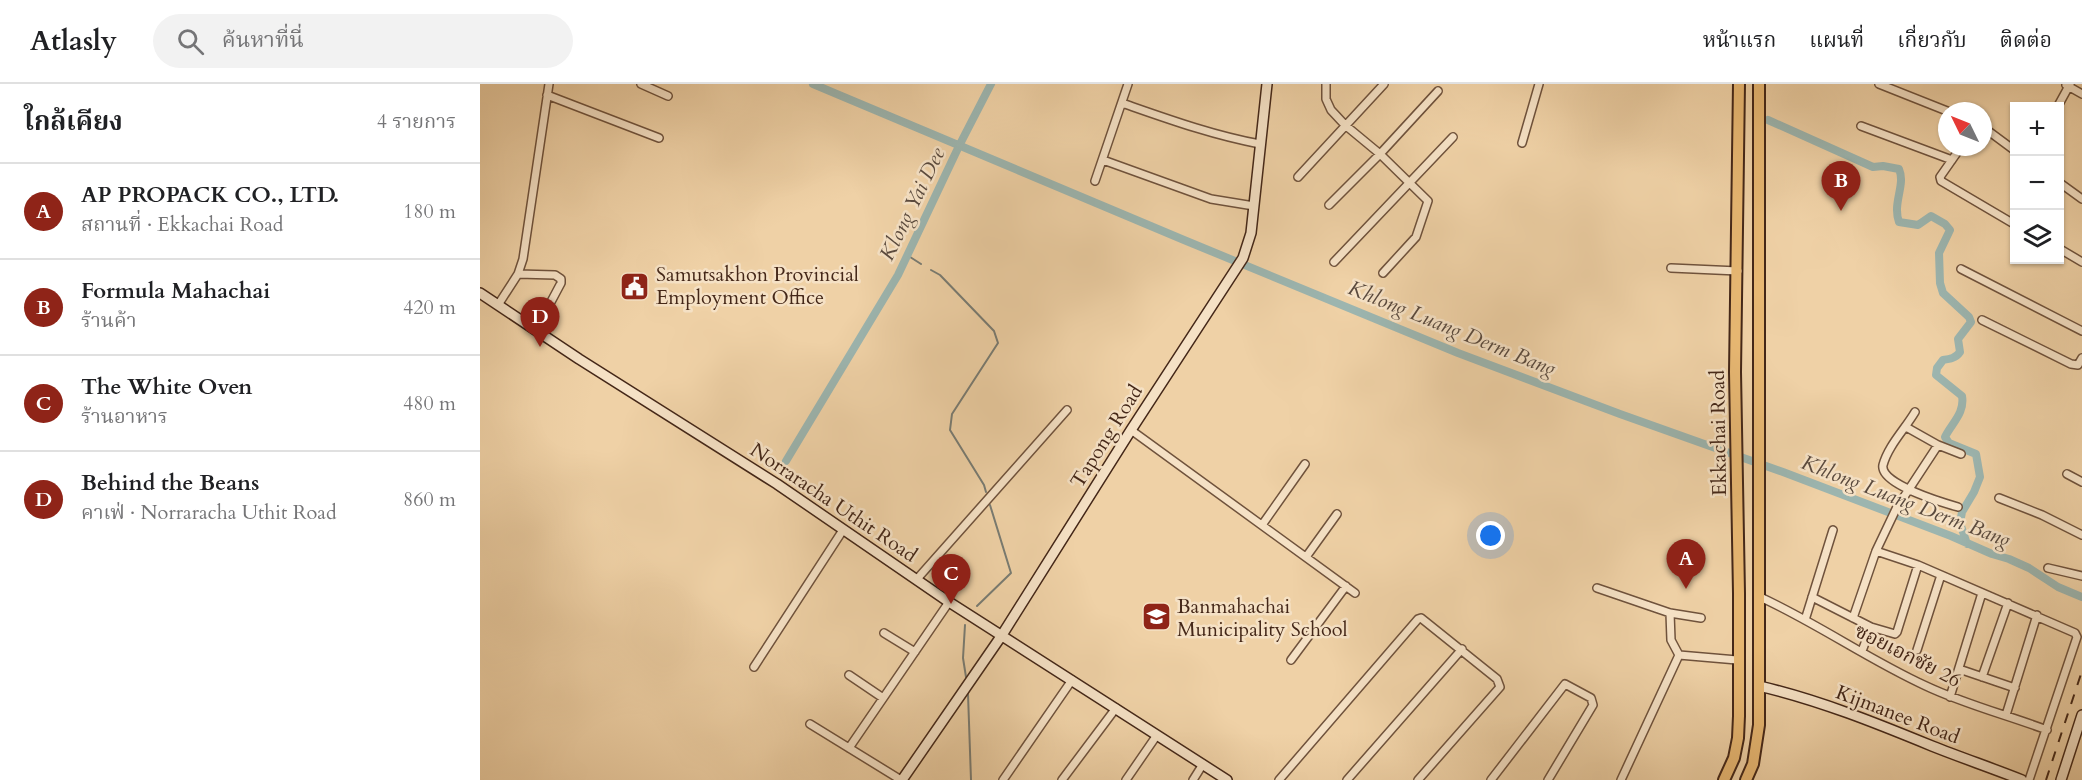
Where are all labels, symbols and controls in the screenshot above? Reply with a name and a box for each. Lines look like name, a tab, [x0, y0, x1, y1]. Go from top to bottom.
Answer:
search box	[153, 14, 573, 68]
text: Atlasly	[30, 22, 117, 60]
icon: search	[174, 25, 207, 58]
text: ค้นหาที่นี่	[222, 25, 304, 55]
text: หน้าแรก	[1703, 26, 1776, 55]
text: แผนที่	[1809, 26, 1864, 55]
text: เกี่ยวกับ	[1897, 26, 1967, 55]
text: ติดต่อ	[2000, 26, 2052, 55]
north arrow	[1938, 102, 1992, 156]
map controls	[2010, 102, 2064, 264]
button: +	[2010, 102, 2064, 156]
text: ใกล้เคียง	[24, 104, 123, 139]
text: 4 รายการ	[377, 108, 456, 135]
water label: Klong Yai Dee	[873, 142, 953, 266]
button: −	[2010, 156, 2064, 210]
pin: B	[1822, 162, 1860, 211]
text: AP PROPACK CO., LTD.	[81, 180, 339, 210]
text: A	[36, 198, 51, 225]
text: 180 m	[403, 198, 456, 225]
button: layers	[2010, 210, 2064, 264]
text: สถานที่ · Ekkachai Road	[81, 211, 283, 238]
place label: Samutsakhon Provincial Employment Office	[656, 261, 859, 311]
public building icon: Samutsakhon Provincial Employment Office	[619, 270, 651, 302]
water label: Khlong Luang Derm Bang	[1344, 274, 1561, 384]
text: Formula Mahachai	[81, 276, 270, 306]
text: B	[36, 294, 51, 321]
text: 420 m	[403, 294, 456, 321]
pin: D	[520, 298, 560, 347]
text: ร้านค้า	[81, 307, 136, 334]
street label: Ekkachai Road	[1704, 369, 1733, 496]
text: The White Oven	[81, 372, 252, 402]
street label: Tapong Road	[1064, 379, 1149, 493]
text: C	[36, 390, 51, 417]
text: 480 m	[403, 390, 456, 417]
text: ร้านอาหาร	[81, 403, 168, 430]
street label: Norraracha Uthit Road	[745, 436, 923, 569]
water label: Khlong Luang Derm Bang	[1797, 448, 2015, 555]
text: Behind the Beans	[81, 468, 259, 498]
text: D	[35, 486, 52, 513]
text: 860 m	[403, 486, 456, 513]
text: คาเฟ่ · Norraracha Uthit Road	[81, 499, 337, 526]
your location	[1476, 521, 1505, 550]
pin: A	[1666, 540, 1706, 589]
pin: C	[932, 554, 970, 604]
place label: Banmahachai Municipality School	[1177, 593, 1348, 643]
school or university icon: Banmahachai Municipality School	[1140, 601, 1172, 633]
street label: ซอยเอกชัย 26	[1850, 617, 1965, 694]
street label: Kijmanee Road	[1832, 678, 1964, 751]

